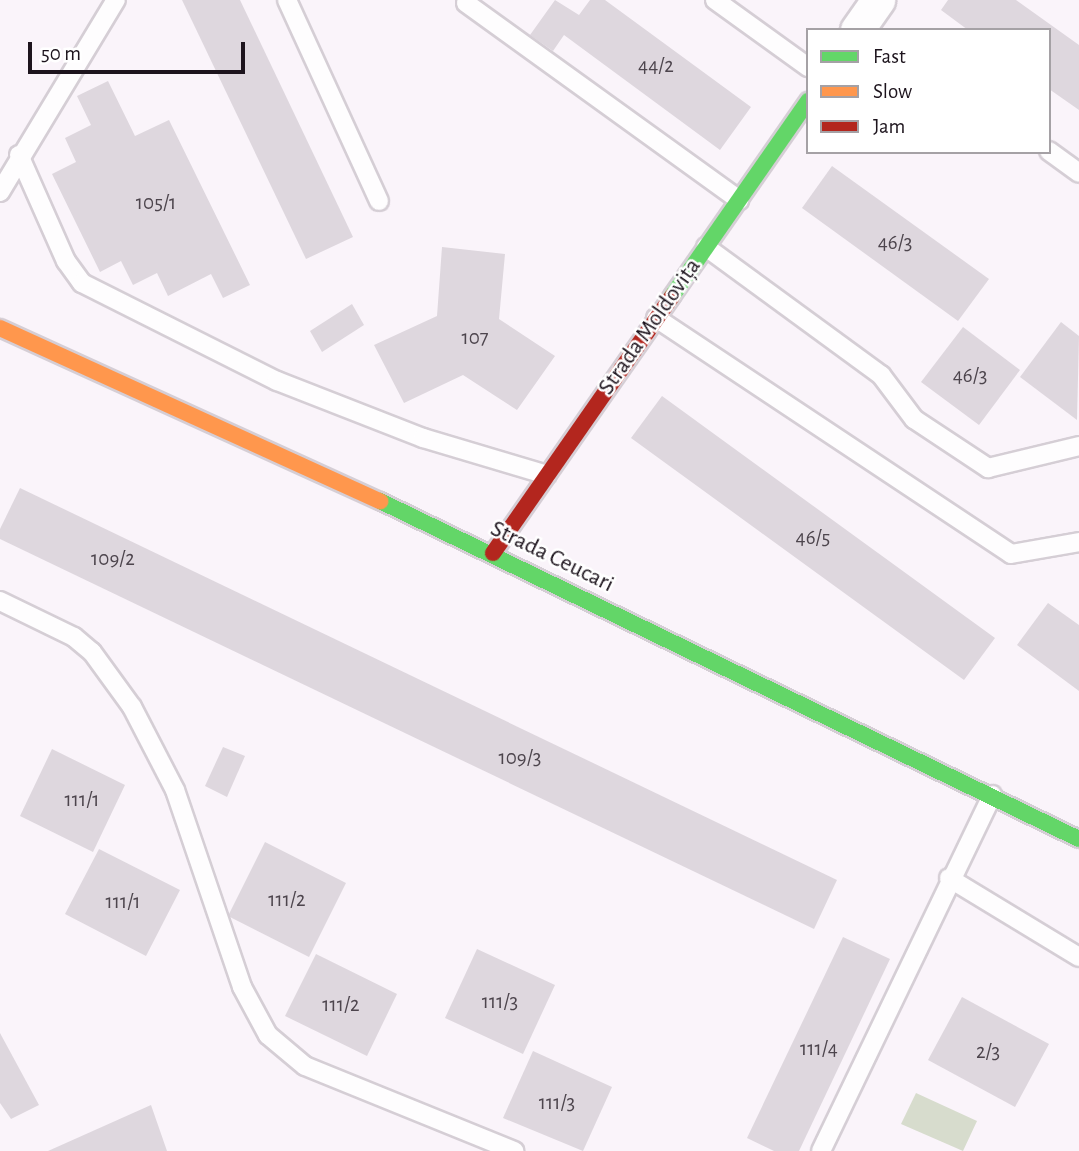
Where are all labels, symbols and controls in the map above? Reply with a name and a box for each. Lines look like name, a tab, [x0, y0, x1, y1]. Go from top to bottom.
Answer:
scale bar	[32, 28, 248, 72]
legend	[806, 28, 1051, 154]
text: 50 m	[41, 43, 81, 64]
text: Fast	[873, 46, 906, 67]
house number: 44/2	[638, 53, 674, 79]
text: Slow	[873, 81, 912, 102]
text: Jam	[873, 116, 905, 137]
house number: 105/1	[136, 190, 176, 216]
house number: 46/3	[878, 230, 912, 256]
street label: Strada Moldovița	[592, 253, 708, 401]
house number: 107	[461, 325, 489, 351]
house number: 46/3	[953, 363, 987, 389]
street label: Strada Ceucari	[486, 515, 618, 599]
house number: 46/5	[796, 525, 830, 551]
house number: 109/2	[91, 546, 135, 572]
house number: 109/3	[499, 745, 541, 771]
house number: 111/1	[65, 787, 99, 813]
house number: 111/2	[268, 887, 306, 913]
house number: 111/1	[106, 889, 140, 915]
house number: 111/3	[482, 989, 518, 1015]
house number: 111/2	[322, 992, 360, 1018]
house number: 111/4	[800, 1036, 838, 1062]
house number: 2/3	[976, 1039, 1000, 1065]
house number: 111/3	[539, 1090, 575, 1116]

